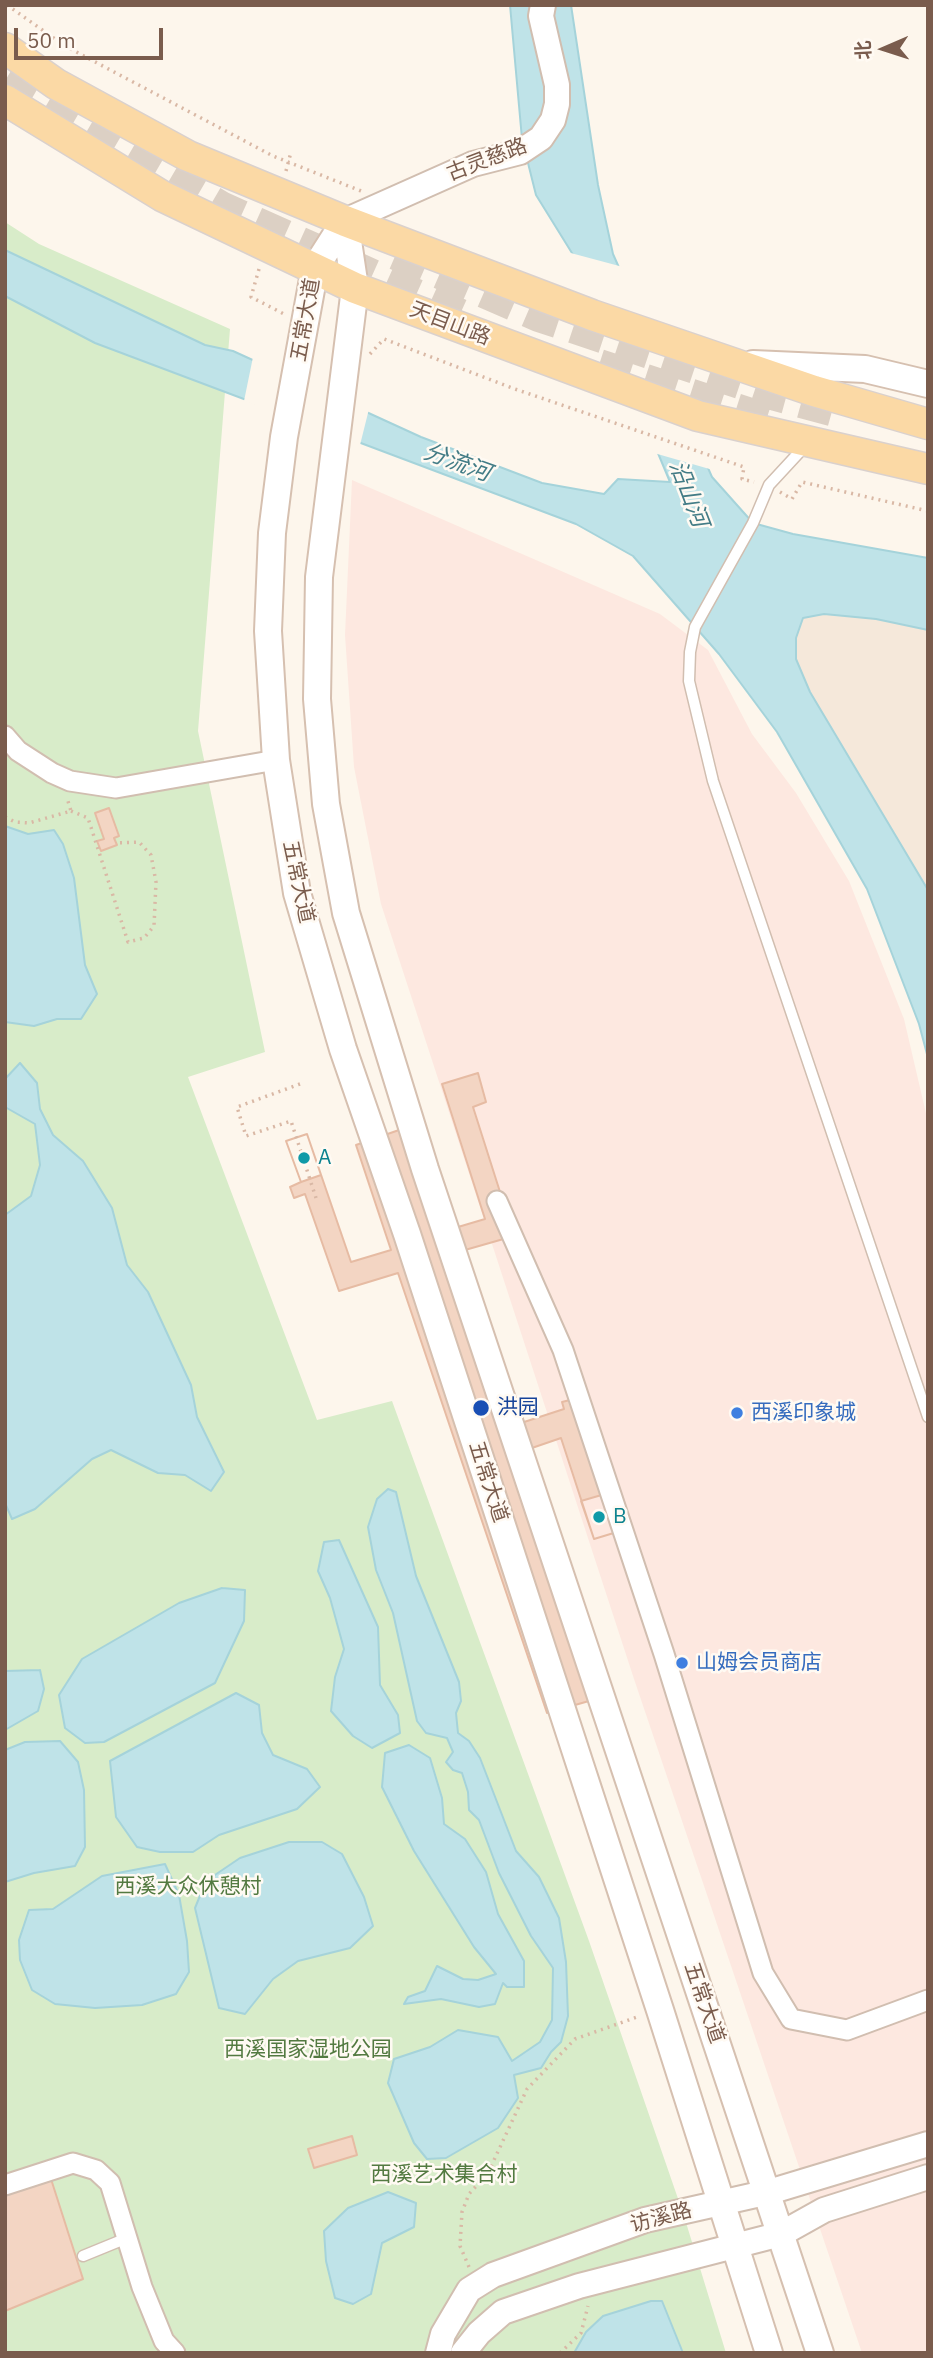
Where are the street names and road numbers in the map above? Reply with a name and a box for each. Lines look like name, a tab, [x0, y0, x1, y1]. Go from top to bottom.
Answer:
street label: 古灵慈路	[443, 133, 531, 187]
street label: 五常大道	[286, 276, 326, 364]
street label: 天目山路	[406, 297, 494, 351]
street label: 五常大道	[277, 838, 319, 926]
street label: 五常大道	[463, 1438, 513, 1526]
street label: 五常大道	[678, 1959, 730, 2047]
street label: 访溪路	[627, 2198, 695, 2238]

